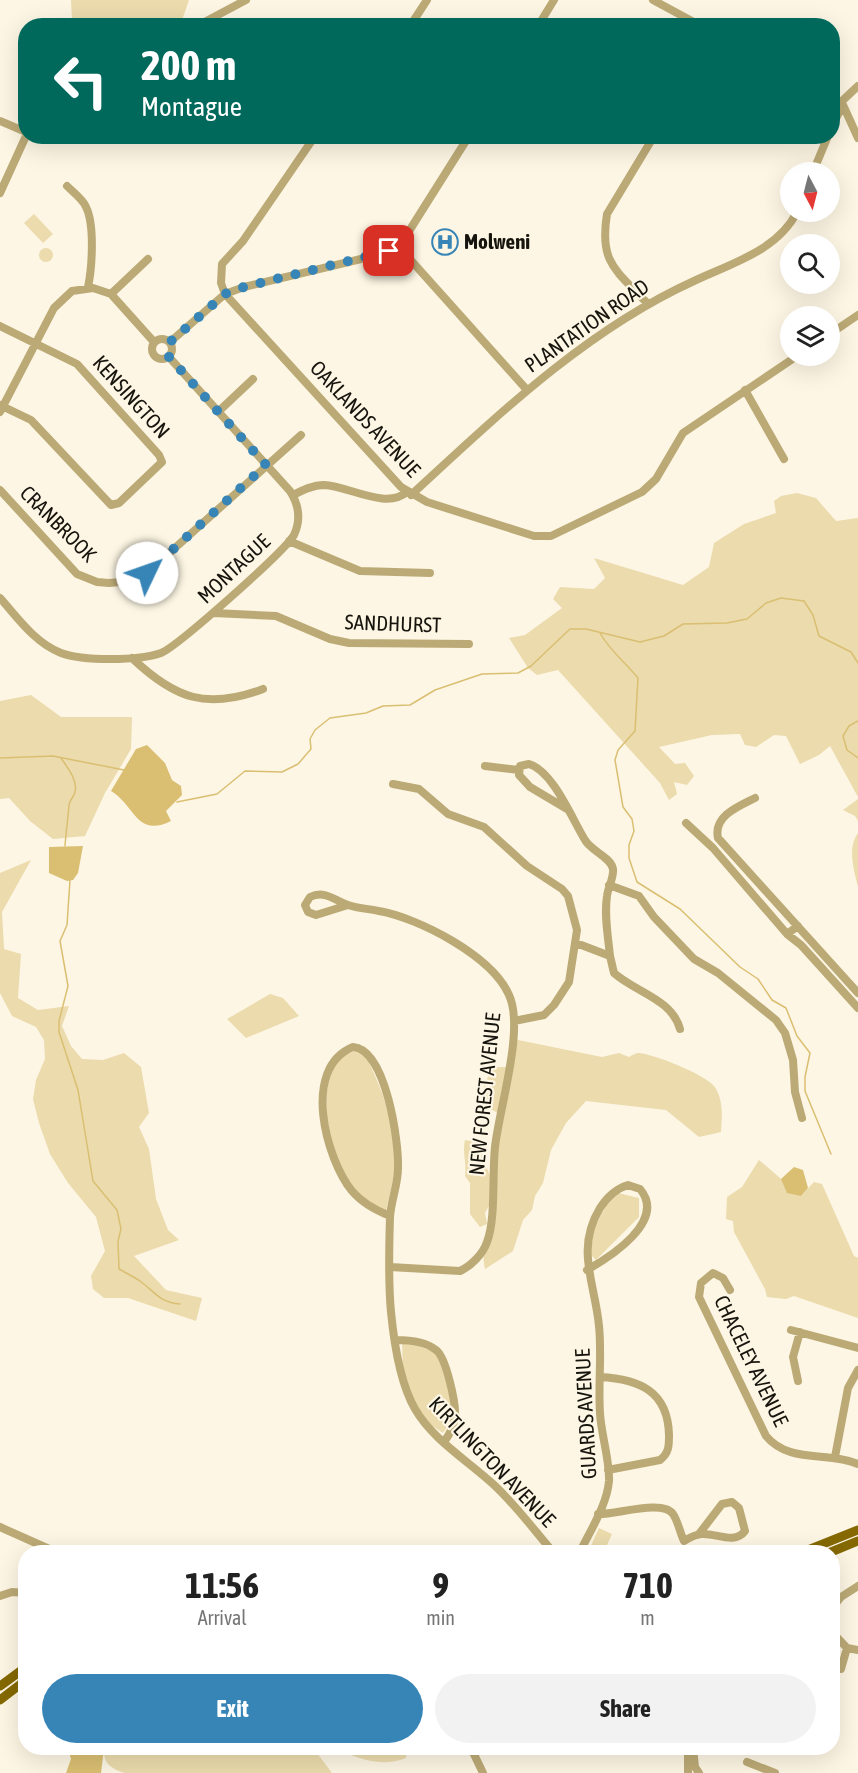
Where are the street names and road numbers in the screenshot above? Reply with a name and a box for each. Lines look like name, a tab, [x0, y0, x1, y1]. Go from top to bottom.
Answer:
street label: PLANTATION ROAD	[520, 274, 653, 377]
street label: KENSINGTON	[88, 350, 175, 443]
street label: OAKLANDS AVENUE	[306, 355, 426, 481]
street label: CRANBROOK	[16, 480, 102, 567]
street label: MONTAGUE	[192, 529, 274, 608]
street label: SANDHURST	[344, 609, 442, 637]
street label: NEW FOREST AVENUE	[464, 1011, 504, 1176]
street label: CHACELEY AVENUE	[710, 1291, 794, 1430]
street label: GUARDS AVENUE	[570, 1348, 600, 1480]
street label: KIRTLINGTON AVENUE	[425, 1391, 561, 1531]

